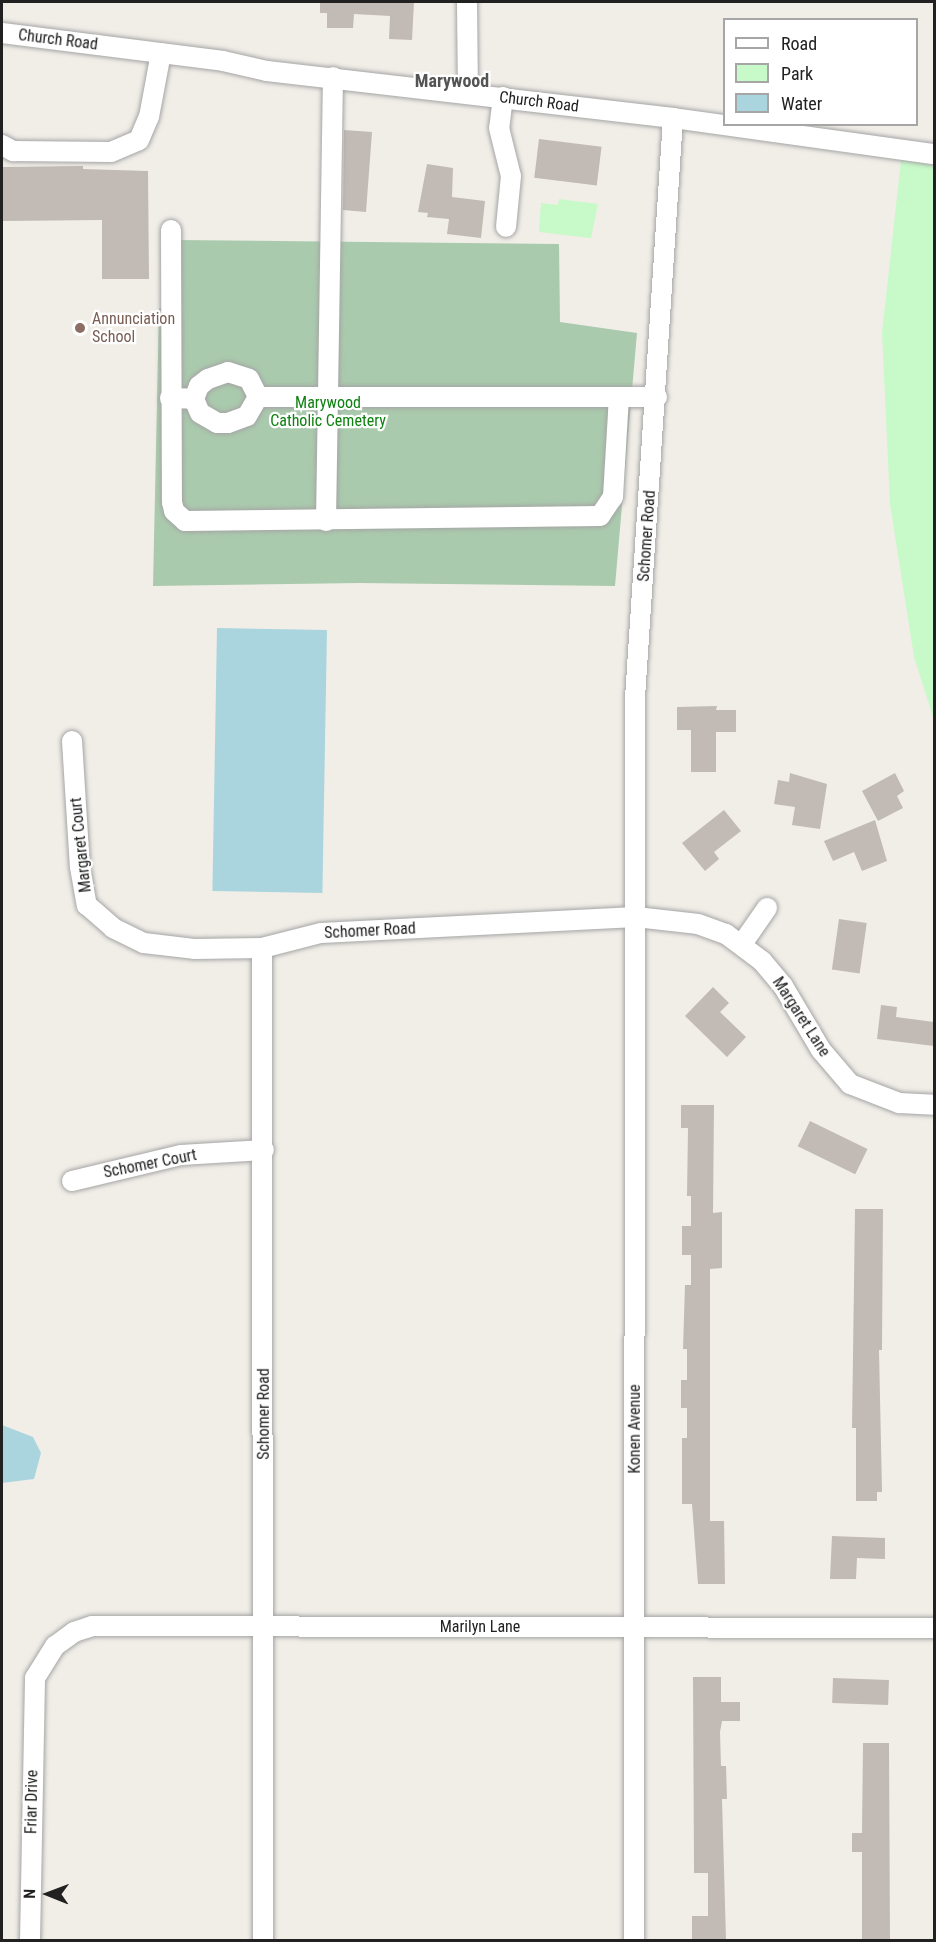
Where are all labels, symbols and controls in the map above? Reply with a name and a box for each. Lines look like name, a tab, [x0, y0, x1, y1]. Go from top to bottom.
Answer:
legend	[723, 18, 918, 126]
street label: Church Road	[17, 26, 99, 54]
text: Road	[781, 33, 817, 54]
text: Park	[781, 63, 813, 84]
district label: Marywood	[415, 70, 489, 92]
street label: Church Road	[498, 88, 580, 116]
text: Water	[781, 93, 822, 114]
place label: Annunciation School	[92, 309, 175, 347]
marker: Annunciation School	[73, 321, 87, 335]
park label: Marywood Catholic Cemetery	[270, 393, 386, 431]
street label: Schomer Road	[634, 490, 660, 582]
street label: Margaret Court	[66, 797, 96, 893]
street label: Schomer Road	[324, 919, 416, 943]
street label: Margaret Lane	[768, 974, 834, 1060]
street label: Schomer Court	[102, 1146, 198, 1182]
street label: Schomer Road	[254, 1368, 274, 1460]
street label: Konen Avenue	[625, 1384, 645, 1474]
street label: Marilyn Lane	[440, 1617, 520, 1637]
street label: Friar Drive	[22, 1770, 42, 1834]
north arrow	[18, 1864, 78, 1924]
text: N	[20, 1889, 39, 1899]

